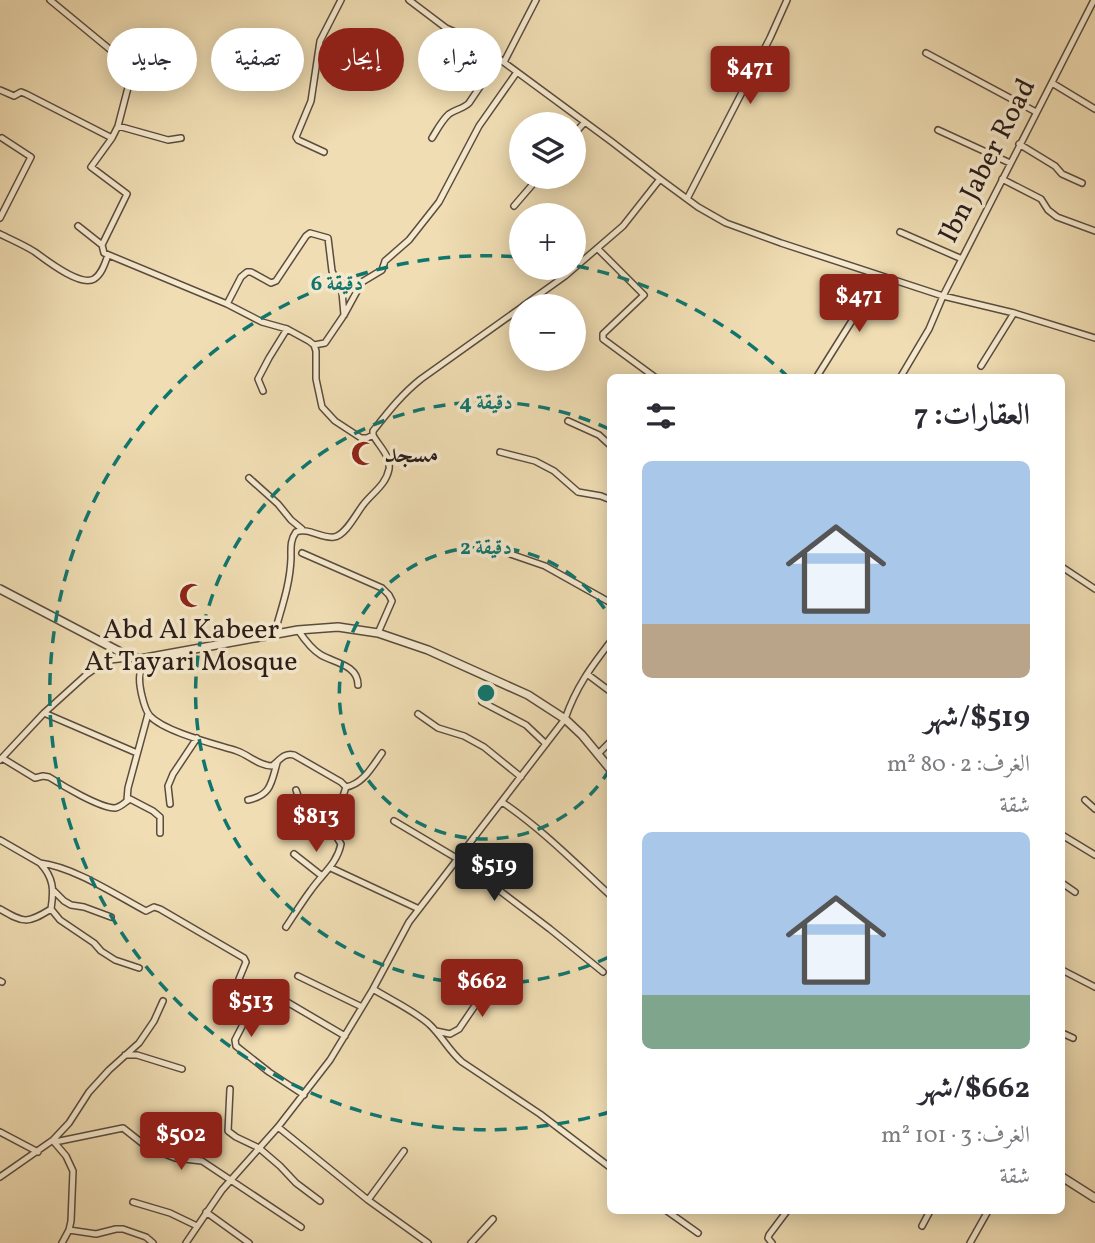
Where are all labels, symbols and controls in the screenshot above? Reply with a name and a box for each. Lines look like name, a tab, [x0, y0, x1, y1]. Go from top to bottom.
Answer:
chip: جديد	[107, 28, 197, 91]
chip: تصفية	[211, 28, 304, 91]
chip: إيجار	[318, 28, 404, 91]
chip: شراء	[418, 28, 502, 91]
pin: $471	[709, 46, 791, 106]
text: $471	[727, 53, 773, 85]
street label: Ibn Jaber Road	[930, 72, 1046, 250]
map controls	[509, 112, 586, 371]
button: layers	[509, 112, 586, 189]
button: +	[509, 203, 586, 280]
text: 6 دقيقة	[311, 270, 363, 299]
pin: $471	[818, 274, 900, 334]
text: $471	[836, 281, 882, 313]
button: −	[509, 294, 586, 371]
text: 4 دقيقة	[459, 389, 513, 418]
text: العقارات: 7	[914, 395, 1030, 437]
icon: filters	[642, 397, 680, 435]
place label: مسجد	[384, 435, 439, 474]
mosque icon: مسجد	[350, 440, 378, 468]
icon: home	[773, 506, 899, 632]
text: 2 دقيقة	[460, 534, 512, 563]
mosque icon: Abd Al Kabeer At Tayari Mosque	[177, 582, 205, 610]
place label: Abd Al Kabeer At Tayari Mosque	[84, 611, 298, 682]
centre of rings	[474, 681, 498, 705]
text: $519/شهر	[924, 697, 1030, 739]
text: الغرف: 2 · 80 m²	[887, 749, 1030, 781]
text: شقة	[1000, 790, 1030, 822]
pin: $813	[275, 794, 357, 854]
text: $813	[293, 801, 339, 833]
pin: $519	[453, 844, 535, 903]
text: $519	[471, 850, 517, 882]
icon: home	[773, 877, 899, 1003]
pin: $662	[441, 960, 523, 1019]
text: $662	[457, 966, 507, 998]
pin: $513	[210, 979, 292, 1039]
text: $513	[229, 986, 273, 1018]
text: $662/شهر	[919, 1068, 1030, 1110]
pin: $502	[140, 1112, 222, 1172]
text: $502	[156, 1119, 206, 1151]
text: الغرف: 3 · 101 m²	[881, 1120, 1030, 1152]
text: شقة	[1000, 1161, 1030, 1193]

